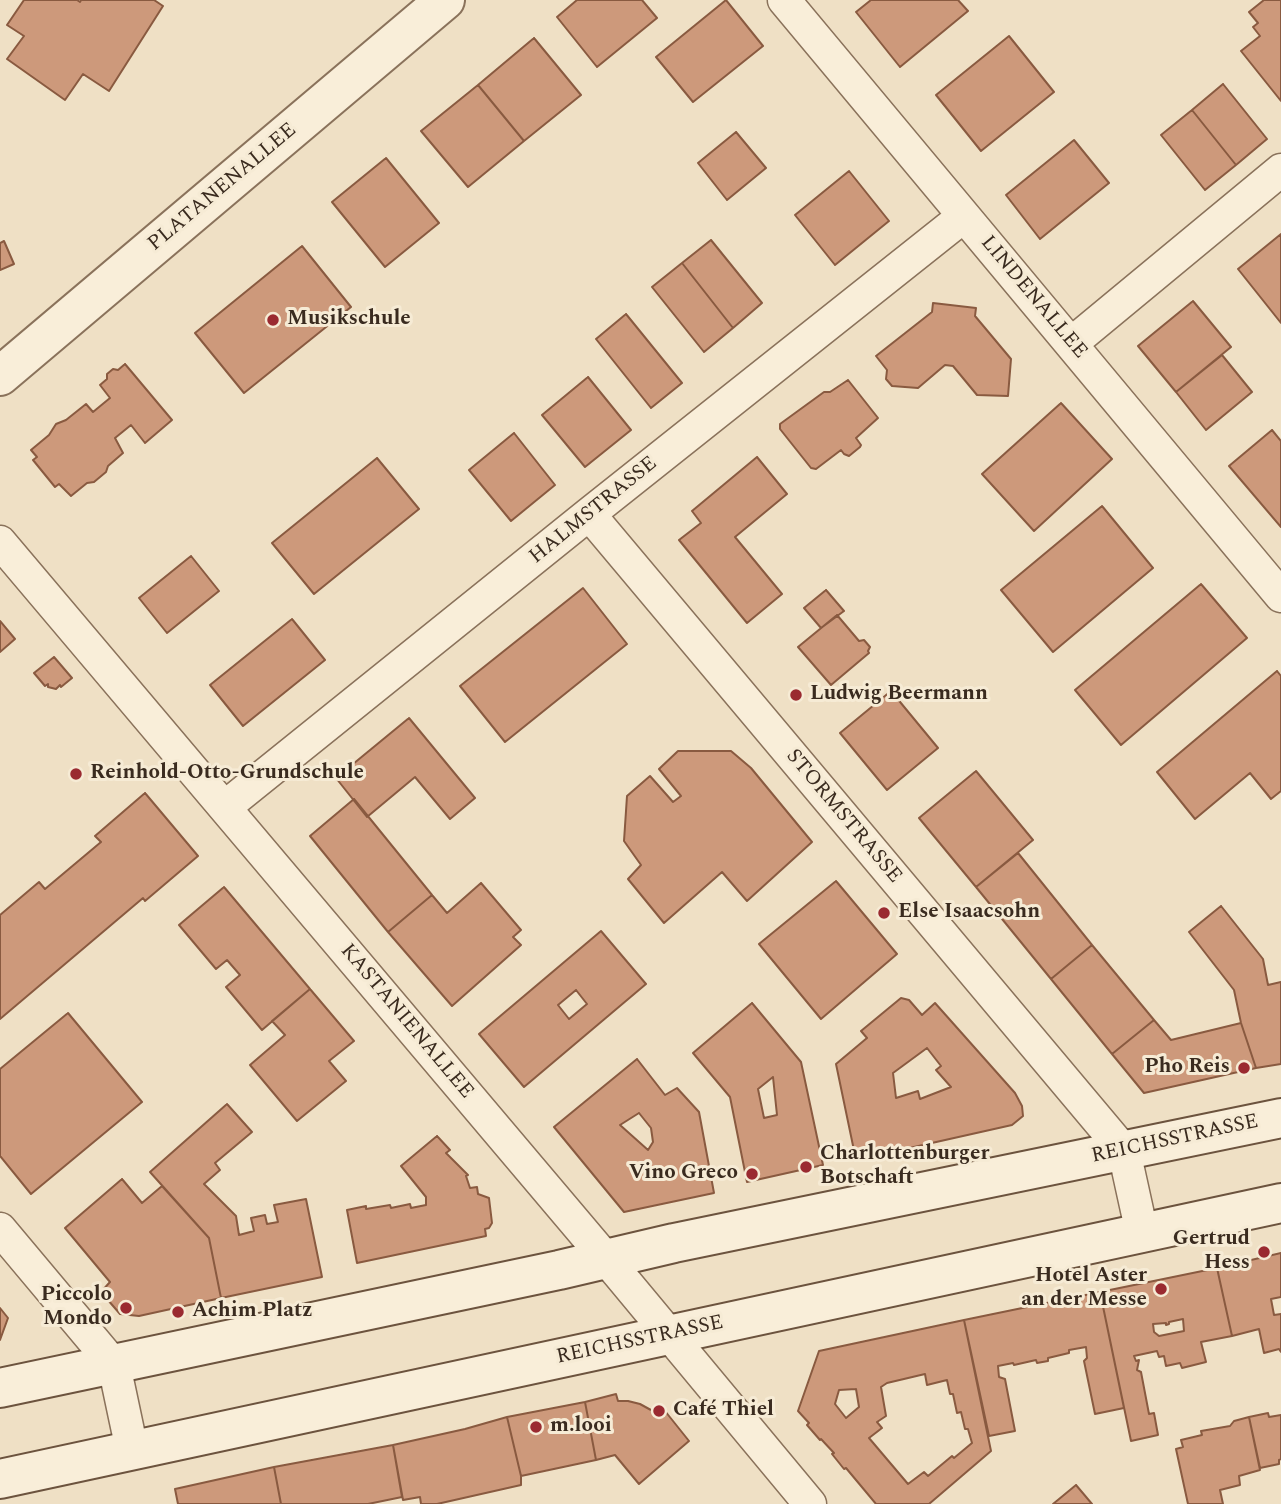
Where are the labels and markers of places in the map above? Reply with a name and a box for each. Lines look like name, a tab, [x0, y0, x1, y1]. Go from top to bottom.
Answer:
place label: Musikschule	[287, 307, 411, 333]
marker: Musikschule	[265, 312, 281, 328]
place label: Ludwig Beermann	[810, 682, 988, 708]
marker: Ludwig Beermann	[788, 687, 804, 703]
place label: Reinhold-Otto-Grundschule	[90, 761, 364, 787]
marker: Reinhold-Otto-Grundschule	[68, 766, 84, 782]
place label: Else Isaacsohn	[898, 900, 1040, 926]
marker: Else Isaacsohn	[876, 905, 892, 921]
place label: Pho Reis	[1144, 1055, 1230, 1081]
marker: Pho Reis	[1236, 1060, 1252, 1076]
place label: Charlottenburger Botschaft	[820, 1142, 989, 1192]
marker: Charlottenburger Botschaft	[798, 1159, 814, 1175]
place label: Vino Greco	[629, 1161, 738, 1187]
marker: Vino Greco	[744, 1166, 760, 1182]
place label: Gertrud Hess	[1173, 1227, 1250, 1277]
marker: Gertrud Hess	[1256, 1244, 1272, 1260]
place label: Hotel Aster an der Messe	[1021, 1264, 1147, 1314]
marker: Hotel Aster an der Messe	[1153, 1281, 1169, 1297]
place label: Piccolo Mondo	[41, 1283, 112, 1333]
place label: Achim Platz	[192, 1299, 313, 1325]
marker: Piccolo Mondo	[118, 1300, 134, 1316]
marker: Achim Platz	[170, 1304, 186, 1320]
place label: Café Thiel	[673, 1398, 774, 1424]
marker: Café Thiel	[651, 1403, 667, 1419]
place label: m.looi	[550, 1414, 612, 1440]
marker: m.looi	[528, 1419, 544, 1435]

